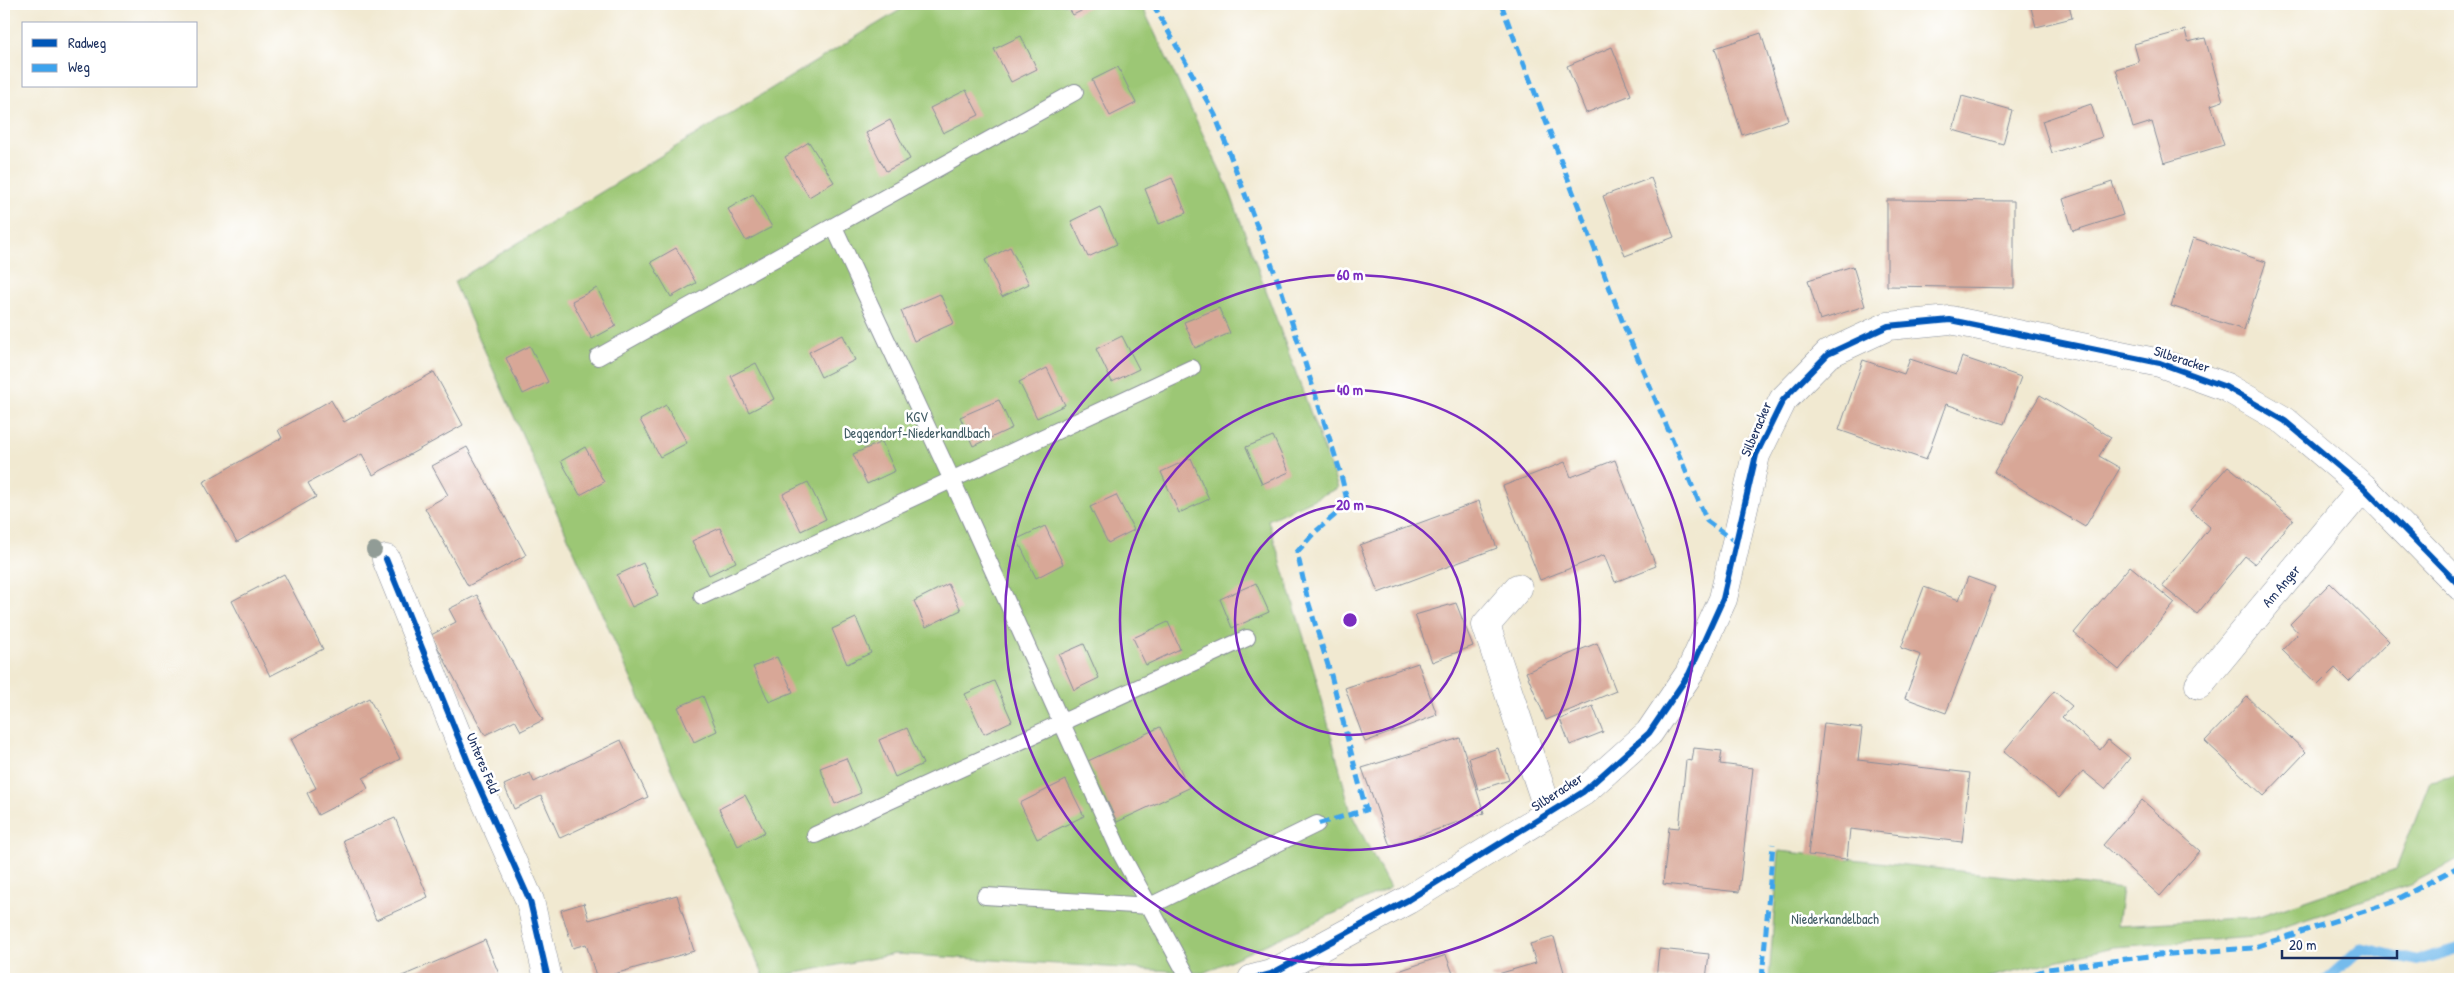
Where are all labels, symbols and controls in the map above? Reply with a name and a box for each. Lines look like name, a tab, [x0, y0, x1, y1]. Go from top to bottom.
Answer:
legend	[22, 22, 198, 88]
text: Radweg	[68, 32, 106, 53]
text: Weg	[68, 56, 90, 77]
text: 60 m	[1337, 264, 1363, 285]
street label: Silberacker	[2152, 341, 2213, 377]
text: 40 m	[1337, 379, 1363, 400]
street label: Silberacker	[1736, 398, 1776, 459]
park label: KGV Deggendorf-Niederkandlbach	[844, 407, 990, 443]
text: 20 m	[1336, 494, 1364, 515]
street label: Am Anger	[2257, 560, 2305, 612]
centre of rings	[1341, 611, 1359, 629]
street label: Unteres Feld	[462, 730, 505, 796]
street label: Silberacker	[1527, 768, 1587, 815]
park label: Niederkandelbach	[1791, 909, 1879, 928]
scale bar	[2282, 928, 2396, 960]
text: 20 m	[2289, 934, 2316, 955]

